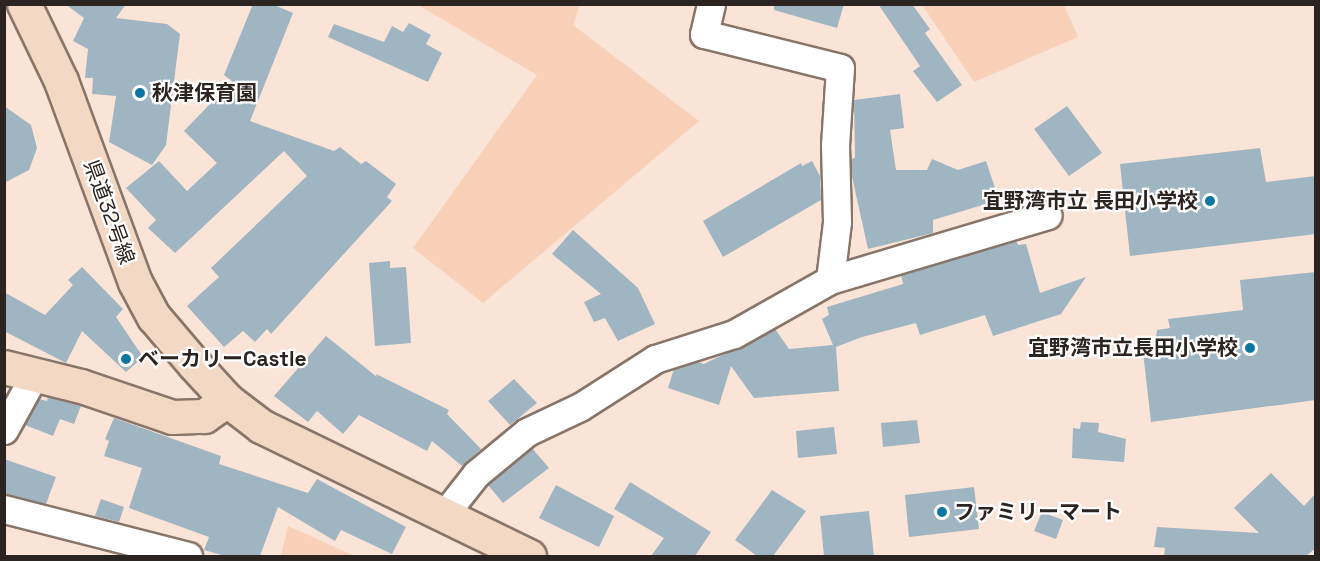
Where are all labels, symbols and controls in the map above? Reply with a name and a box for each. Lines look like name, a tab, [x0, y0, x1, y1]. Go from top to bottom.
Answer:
place label: 秋津保育園	[152, 80, 257, 106]
marker: 秋津保育園	[133, 86, 147, 100]
street label: 県道32号線	[78, 156, 140, 268]
place label: 宜野湾市立 長田小学校	[983, 188, 1198, 214]
marker: 宜野湾市立 長田小学校	[1203, 194, 1217, 208]
place label: 宜野湾市立長田小学校	[1028, 335, 1238, 361]
marker: 宜野湾市立長田小学校	[1243, 341, 1257, 355]
place label: ベーカリーCastle	[138, 346, 307, 372]
marker: ベーカリーCastle	[119, 352, 133, 366]
place label: ファミリーマート	[954, 499, 1122, 525]
marker: ファミリーマート	[935, 505, 949, 519]

